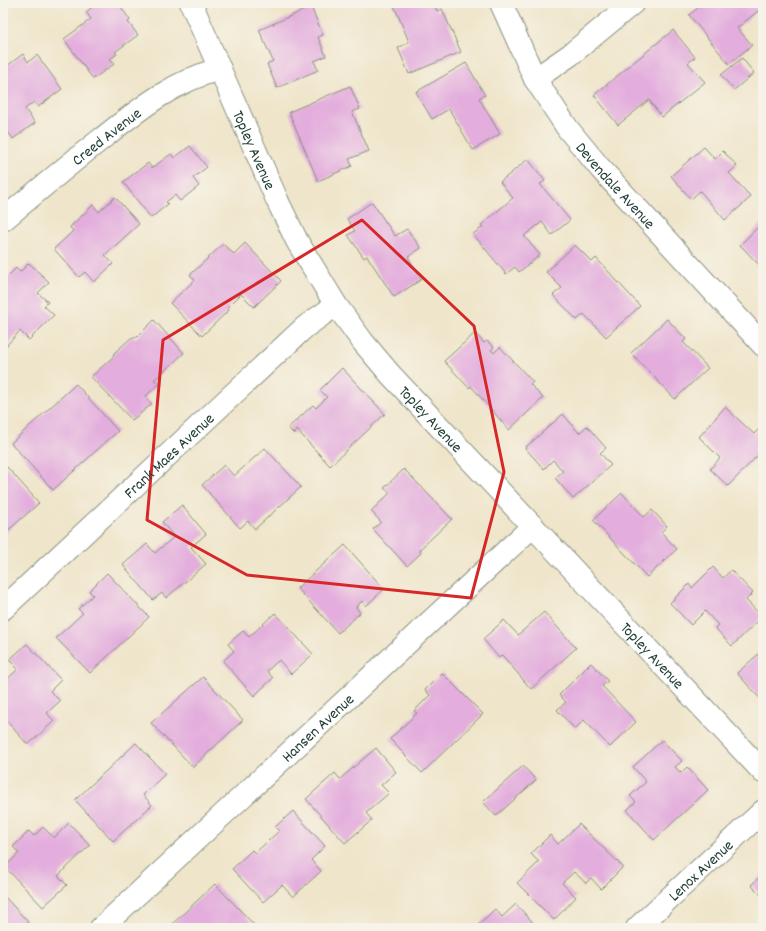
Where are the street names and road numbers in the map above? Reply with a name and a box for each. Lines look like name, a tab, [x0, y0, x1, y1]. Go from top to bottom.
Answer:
street label: Creed Avenue	[68, 103, 147, 172]
street label: Topley Avenue	[225, 107, 280, 194]
street label: Devendale Avenue	[569, 138, 660, 235]
street label: Topley Avenue	[393, 381, 467, 459]
street label: Frank Maes Avenue	[119, 408, 220, 505]
street label: Topley Avenue	[614, 618, 689, 695]
street label: Hansen Avenue	[277, 689, 360, 769]
street label: Lenox Avenue	[664, 835, 739, 907]

